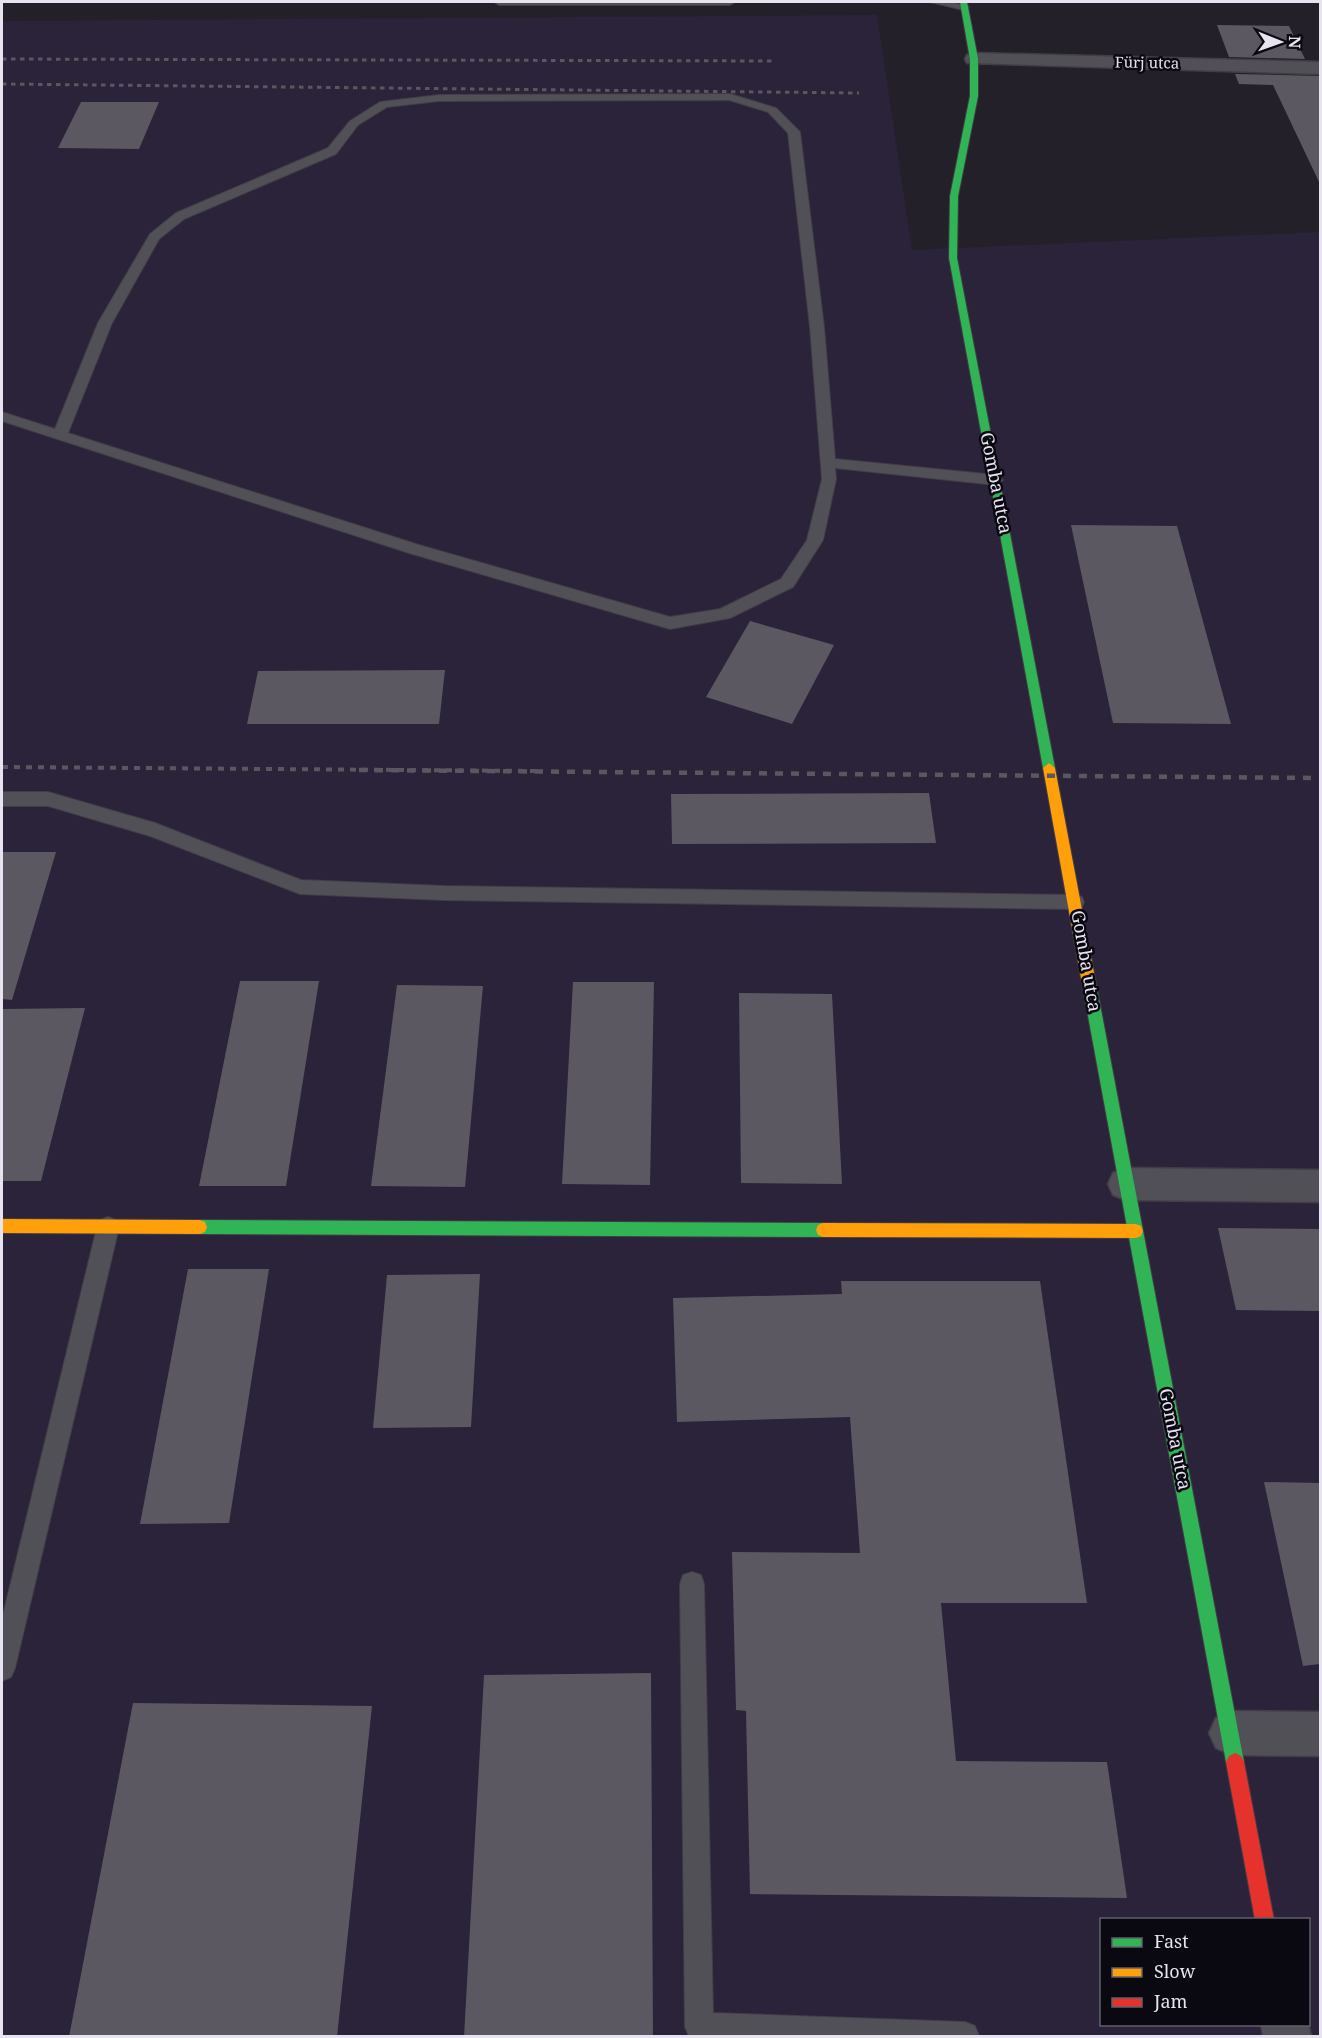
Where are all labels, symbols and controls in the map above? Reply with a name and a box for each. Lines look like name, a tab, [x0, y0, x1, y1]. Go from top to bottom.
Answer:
north arrow	[1250, 12, 1310, 72]
text: N	[1284, 36, 1306, 49]
street label: Fürj utca	[1115, 51, 1179, 73]
street label: Gomba utca	[975, 430, 1019, 536]
street label: Gomba utca	[1066, 908, 1108, 1014]
street label: Gomba utca	[1154, 1386, 1198, 1492]
legend	[1100, 1918, 1310, 2026]
text: Fast	[1154, 1929, 1189, 1953]
text: Slow	[1154, 1959, 1196, 1983]
text: Jam	[1153, 1989, 1188, 2013]

